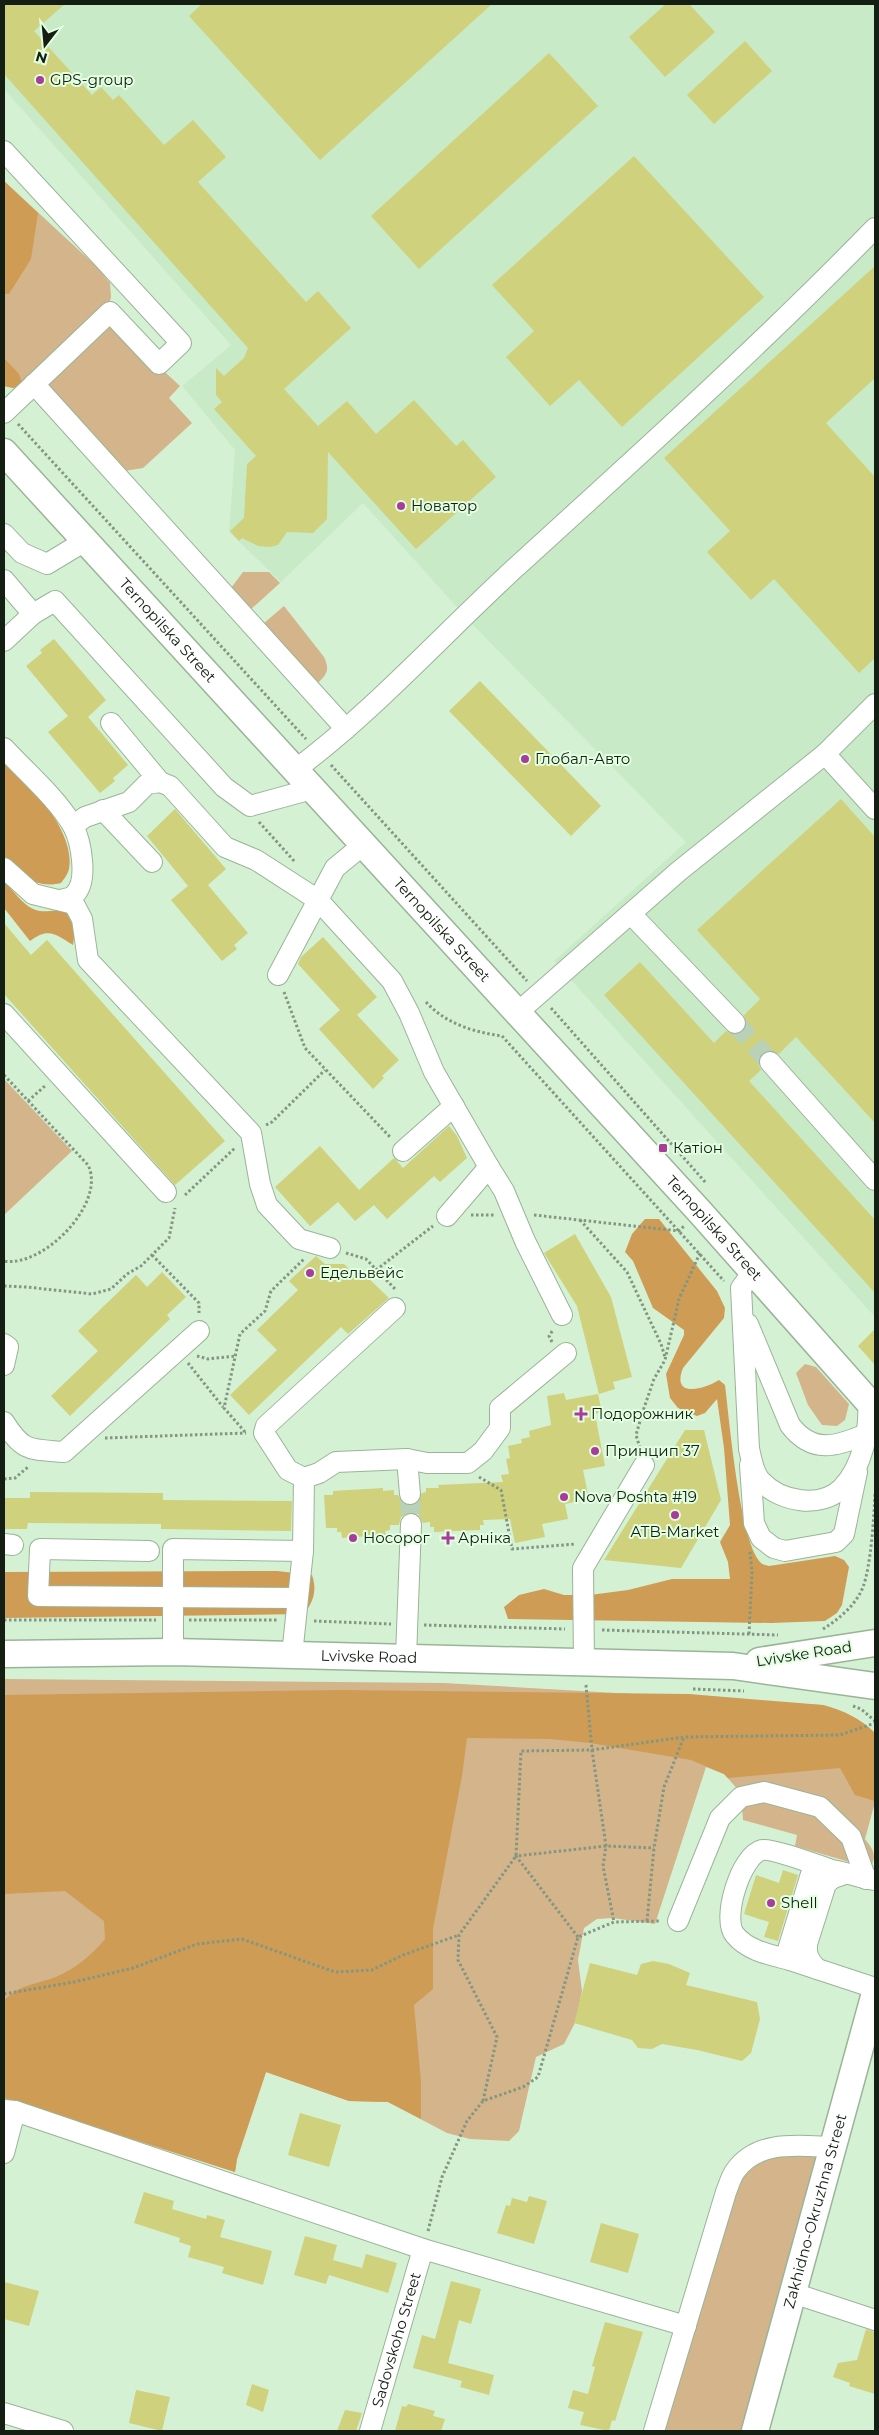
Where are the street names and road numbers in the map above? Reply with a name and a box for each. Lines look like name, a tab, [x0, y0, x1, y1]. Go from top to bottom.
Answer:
street label: Ternopilska Street	[115, 574, 220, 686]
street label: Ternopilska Street	[389, 873, 495, 986]
street label: Ternopilska Street	[662, 1171, 767, 1284]
street label: Lvivske Road	[755, 1637, 853, 1670]
street label: Lvivske Road	[320, 1646, 418, 1667]
street label: Zakhidno-Okruzhna Street	[779, 2111, 851, 2311]
street label: Sadovskoho Street	[367, 2270, 425, 2409]

